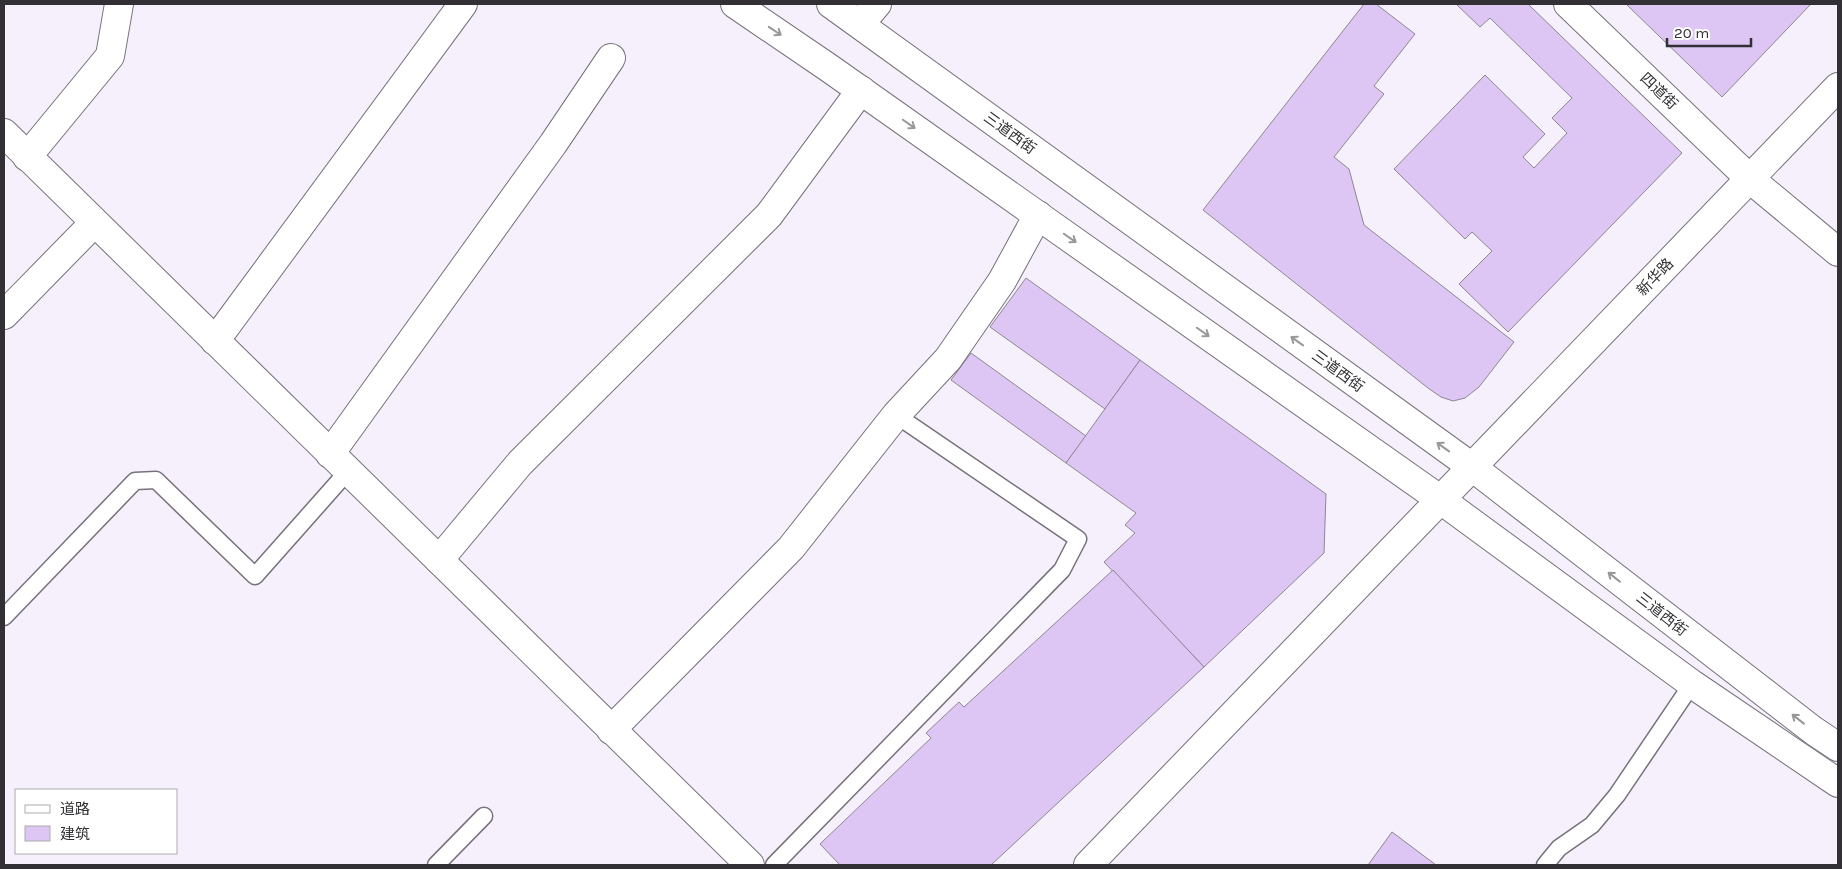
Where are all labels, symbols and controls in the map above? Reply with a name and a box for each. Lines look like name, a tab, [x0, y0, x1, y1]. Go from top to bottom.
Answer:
scale bar	[1667, 15, 1751, 47]
text: 20 m	[1674, 24, 1709, 42]
one-way arrow	[768, 26, 782, 36]
street label: 四道街	[1637, 69, 1681, 113]
street label: 三道西街	[980, 108, 1040, 158]
one-way arrow	[902, 119, 916, 129]
one-way arrow	[1063, 233, 1077, 243]
street label: 新华路	[1633, 255, 1677, 299]
one-way arrow	[1196, 326, 1209, 337]
one-way arrow	[1290, 336, 1304, 346]
street label: 三道西街	[1308, 346, 1368, 396]
one-way arrow	[1436, 442, 1450, 452]
one-way arrow	[1607, 572, 1621, 582]
street label: 三道西街	[1633, 588, 1691, 640]
one-way arrow	[1792, 713, 1805, 724]
legend	[15, 789, 178, 854]
text: 道路	[60, 800, 90, 818]
text: 建筑	[60, 825, 90, 843]

